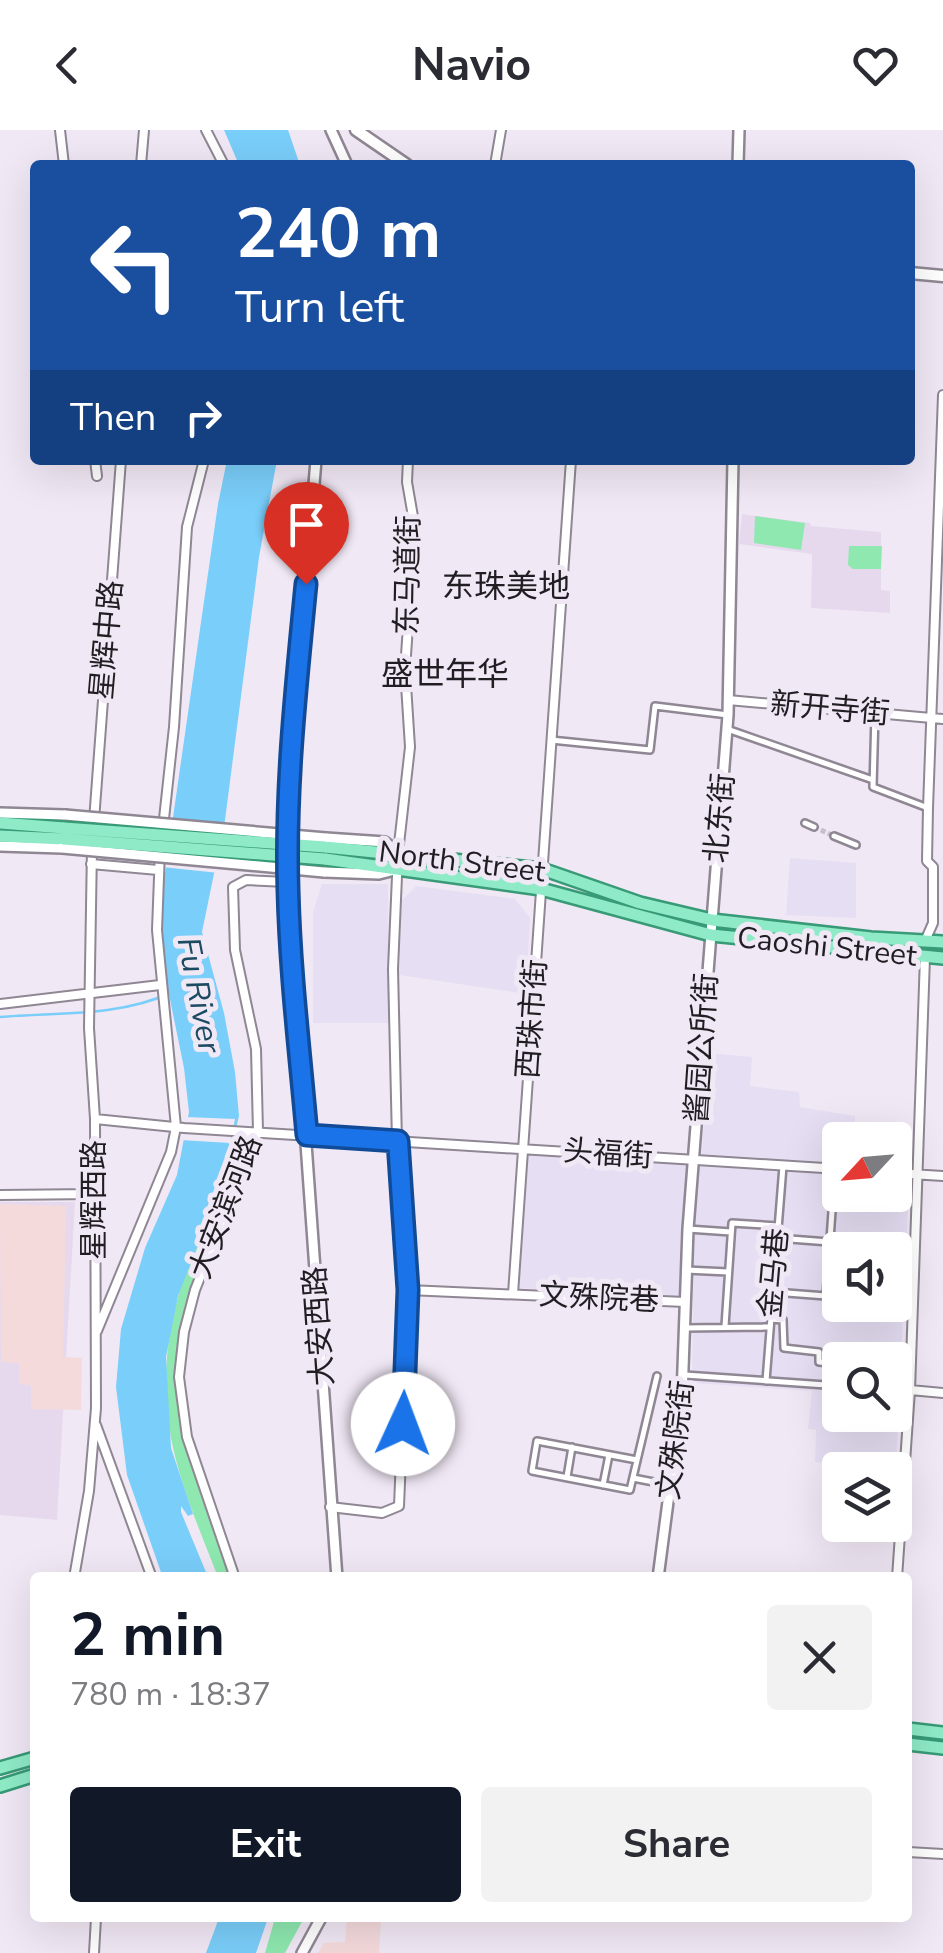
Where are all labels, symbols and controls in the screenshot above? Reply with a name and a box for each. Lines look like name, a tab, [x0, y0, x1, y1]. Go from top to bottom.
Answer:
text: Navio	[412, 35, 531, 96]
icon: back	[40, 38, 95, 93]
icon: heart	[848, 38, 903, 93]
text: 240 m	[235, 186, 441, 282]
icon: left	[70, 200, 200, 330]
text: Turn left	[235, 277, 404, 338]
icon: right	[176, 390, 231, 445]
text: Then	[70, 392, 156, 443]
pin	[264, 482, 349, 585]
icon: arrive	[279, 497, 334, 552]
street label: 东马道街	[386, 515, 430, 635]
district label: 东珠美地	[442, 565, 570, 608]
street label: 星辉中路	[81, 578, 133, 702]
district label: 盛世年华	[381, 653, 509, 696]
street label: 新开寺街	[768, 683, 892, 735]
street label: 北东街	[696, 771, 744, 865]
street label: North Street	[376, 831, 548, 893]
street label: Caoshi Street	[735, 917, 919, 977]
water label: Fu River	[167, 934, 232, 1058]
street label: 西珠市街	[507, 958, 557, 1080]
street label: 酱园公所街	[676, 972, 728, 1124]
north arrow	[822, 1122, 912, 1212]
map controls	[822, 1122, 912, 1542]
street label: 大安滨河路	[180, 1130, 272, 1284]
street label: 头福街	[562, 1130, 654, 1178]
street label: 星辉西路	[74, 1140, 115, 1260]
street label: 金马巷	[750, 1226, 798, 1320]
button: sound	[822, 1232, 912, 1322]
street label: 大安西路	[294, 1265, 344, 1387]
street label: 文殊院巷	[538, 1274, 660, 1322]
button: search	[822, 1342, 912, 1432]
position arrow	[351, 1372, 455, 1476]
street label: 文殊院街	[648, 1378, 704, 1502]
button: layers	[822, 1452, 912, 1542]
text: 2 min	[70, 1594, 225, 1676]
button: close	[767, 1605, 872, 1710]
text: 780 m · 18:37	[70, 1673, 271, 1716]
button: Exit	[70, 1787, 461, 1902]
button: Share	[481, 1787, 872, 1902]

